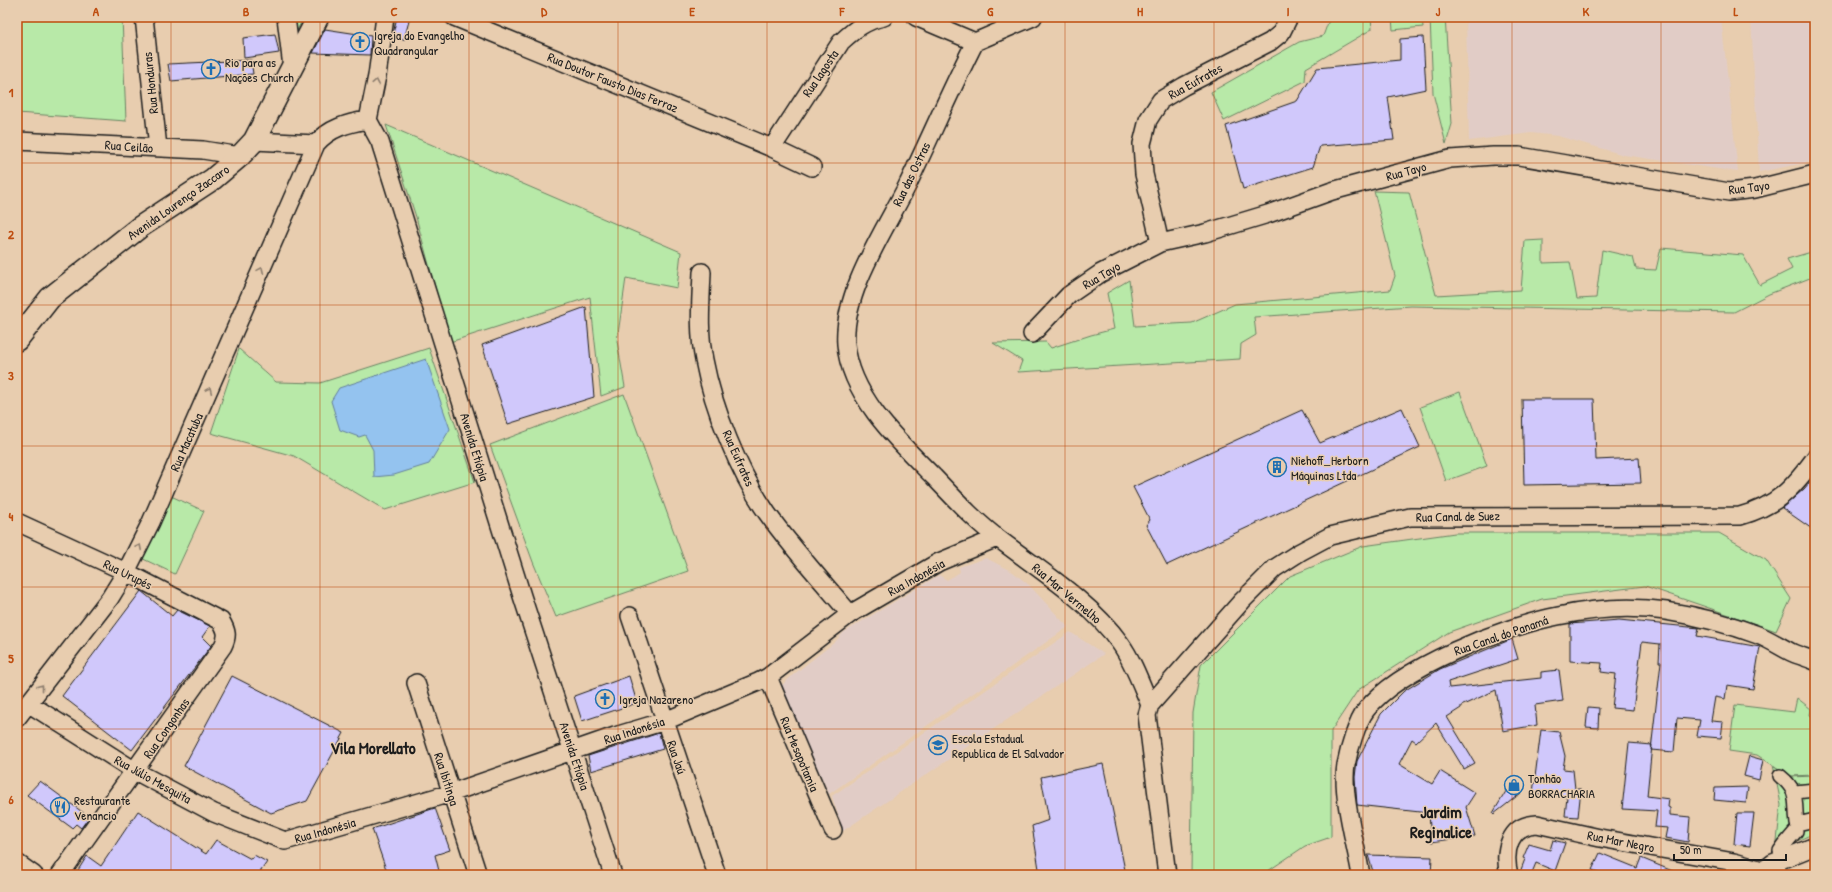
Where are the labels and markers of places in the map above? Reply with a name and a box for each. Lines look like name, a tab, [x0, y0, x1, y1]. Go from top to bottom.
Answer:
place label: Igreja do Evangelho Quadrangular	[374, 26, 465, 59]
church icon: Igreja do Evangelho Quadrangular	[349, 31, 371, 53]
place label: Rio para as Nações Church	[225, 53, 294, 86]
church icon: Rio para as Nações Church	[200, 58, 222, 80]
place label: Niehoff_Herborn Máquinas Ltda	[1291, 451, 1369, 484]
building icon: Niehoff_Herborn Máquinas Ltda	[1266, 456, 1288, 478]
church icon: Igreja Nazareno	[594, 688, 616, 710]
place label: Igreja Nazareno	[619, 690, 693, 708]
place label: Escola Estadual Republica de El Salvador	[952, 729, 1064, 762]
school or university icon: Escola Estadual Republica de El Salvador	[927, 734, 949, 756]
place label: Tonhão BORRACHARIA	[1528, 769, 1595, 802]
shop icon: Tonhão BORRACHARIA	[1503, 774, 1525, 796]
place label: Restaurante Venancio	[74, 791, 130, 824]
restaurant icon: Restaurante Venancio	[49, 796, 71, 818]

